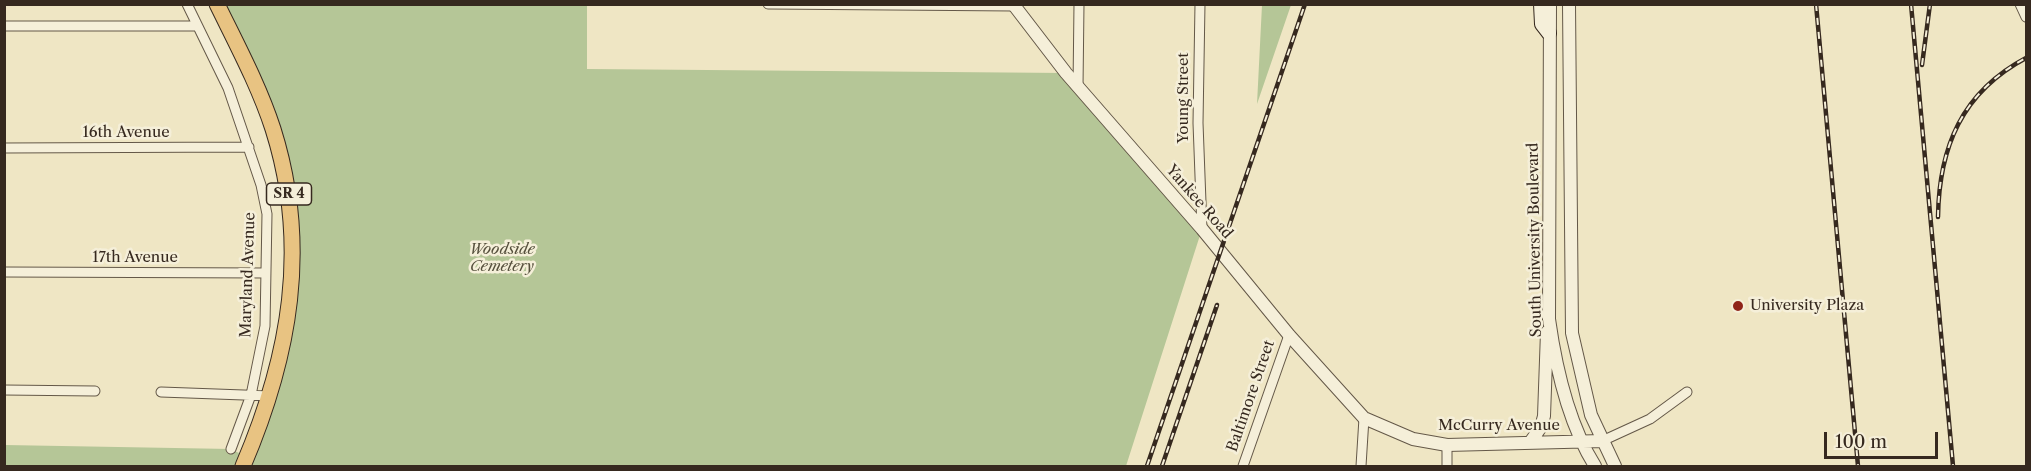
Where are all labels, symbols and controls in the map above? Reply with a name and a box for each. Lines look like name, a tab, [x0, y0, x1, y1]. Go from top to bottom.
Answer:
street label: Young Street	[1175, 52, 1193, 144]
street label: 16th Avenue	[82, 124, 170, 142]
street label: South University Boulevard	[1524, 143, 1546, 337]
street label: Yankee Road	[1162, 161, 1236, 243]
road number: SR 4	[266, 183, 312, 205]
street label: Maryland Avenue	[237, 212, 259, 338]
park label: Woodside Cemetery	[469, 241, 535, 276]
street label: 17th Avenue	[92, 249, 178, 267]
place label: University Plaza	[1750, 297, 1864, 315]
marker: University Plaza	[1731, 299, 1745, 313]
street label: Baltimore Street	[1223, 338, 1279, 454]
street label: McCurry Avenue	[1438, 417, 1560, 435]
scale bar	[1827, 420, 1941, 458]
text: 100 m	[1835, 431, 1887, 453]

